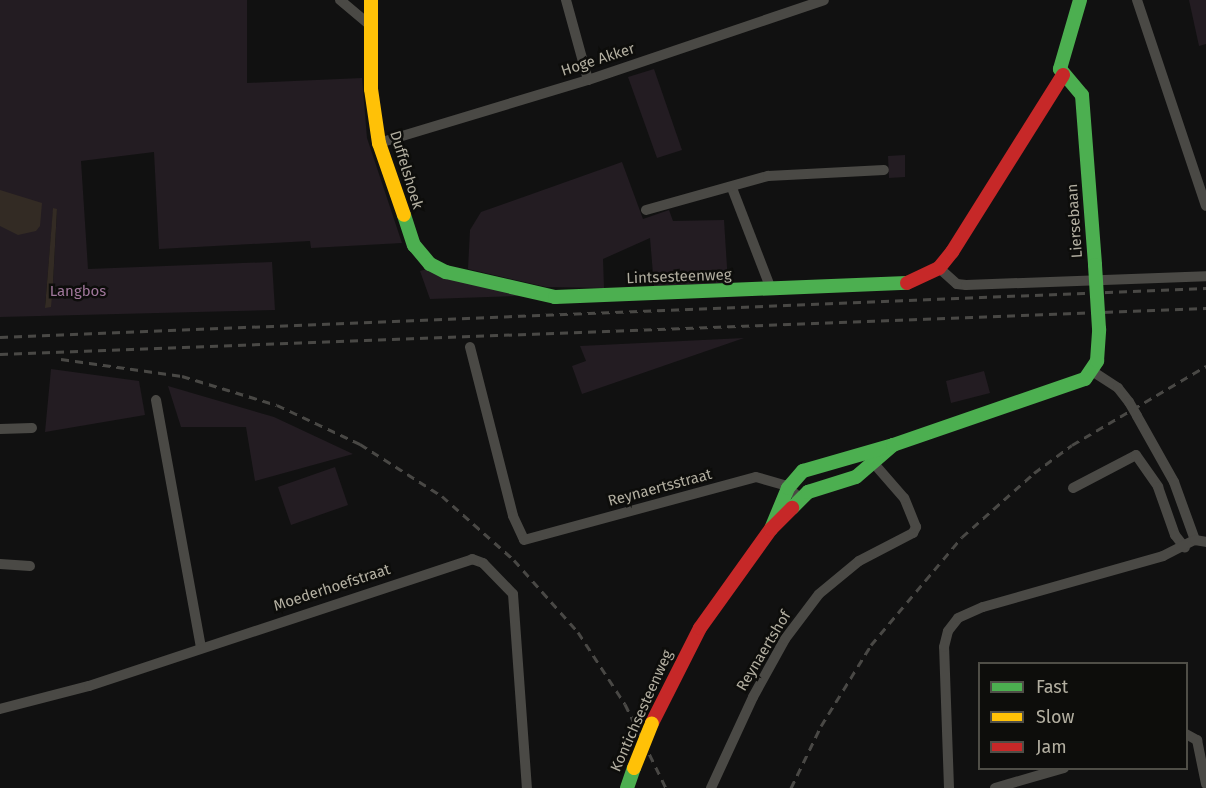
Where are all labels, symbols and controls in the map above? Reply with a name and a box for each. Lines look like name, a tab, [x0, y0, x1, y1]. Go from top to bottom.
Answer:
street label: Hoge Akker	[559, 40, 637, 80]
street label: Duffelshoek	[386, 129, 426, 211]
street label: Liersebaan	[1063, 183, 1087, 259]
street label: Lintsesteenweg	[626, 266, 732, 288]
park label: Langbos	[50, 283, 106, 301]
street label: Reynaertsstraat	[606, 465, 714, 511]
street label: Moederhoefstraat	[271, 561, 393, 615]
street label: Reynaertshof	[733, 608, 795, 694]
street label: Kontichsesteenweg	[607, 647, 677, 775]
legend	[978, 662, 1188, 770]
text: Fast	[1036, 676, 1068, 698]
text: Slow	[1036, 706, 1074, 728]
text: Jam	[1036, 736, 1067, 758]

